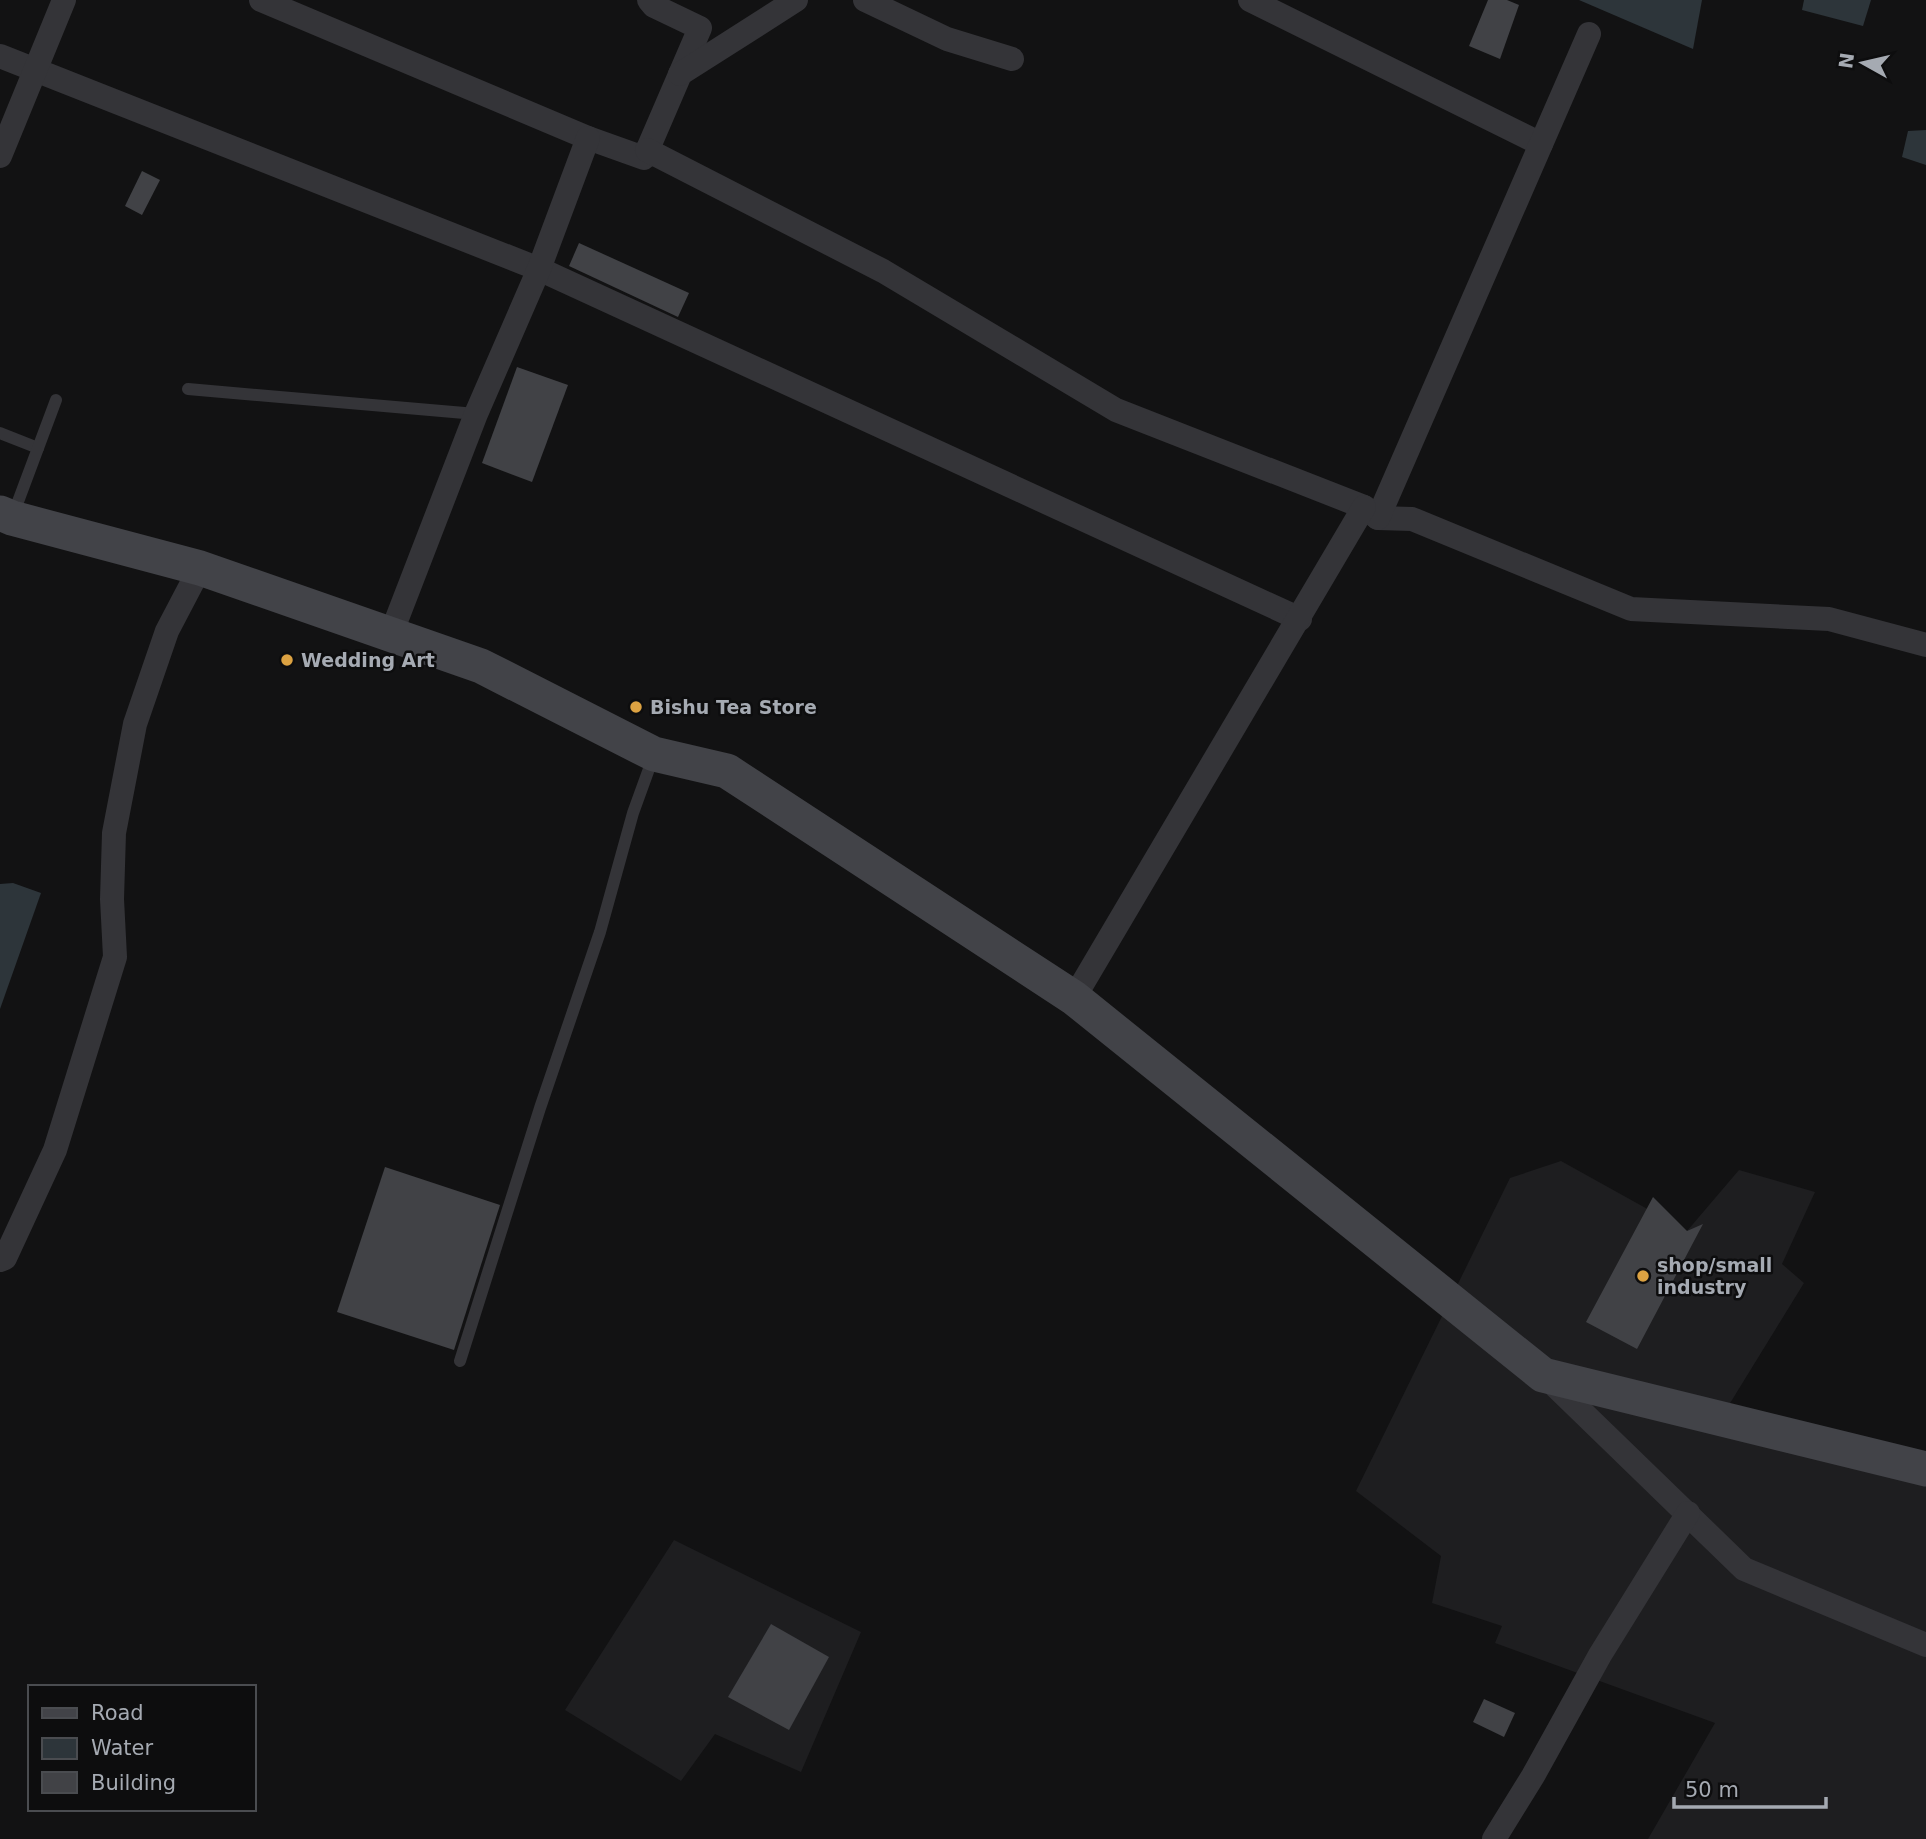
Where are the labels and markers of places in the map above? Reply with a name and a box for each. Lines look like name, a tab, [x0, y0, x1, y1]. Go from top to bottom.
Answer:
place label: Wedding Art	[301, 649, 435, 671]
marker: Wedding Art	[279, 652, 295, 668]
place label: Bishu Tea Store	[650, 696, 817, 718]
marker: Bishu Tea Store	[628, 699, 644, 715]
place label: shop/small industry	[1657, 1254, 1772, 1298]
marker: shop/small industry	[1635, 1268, 1651, 1284]

